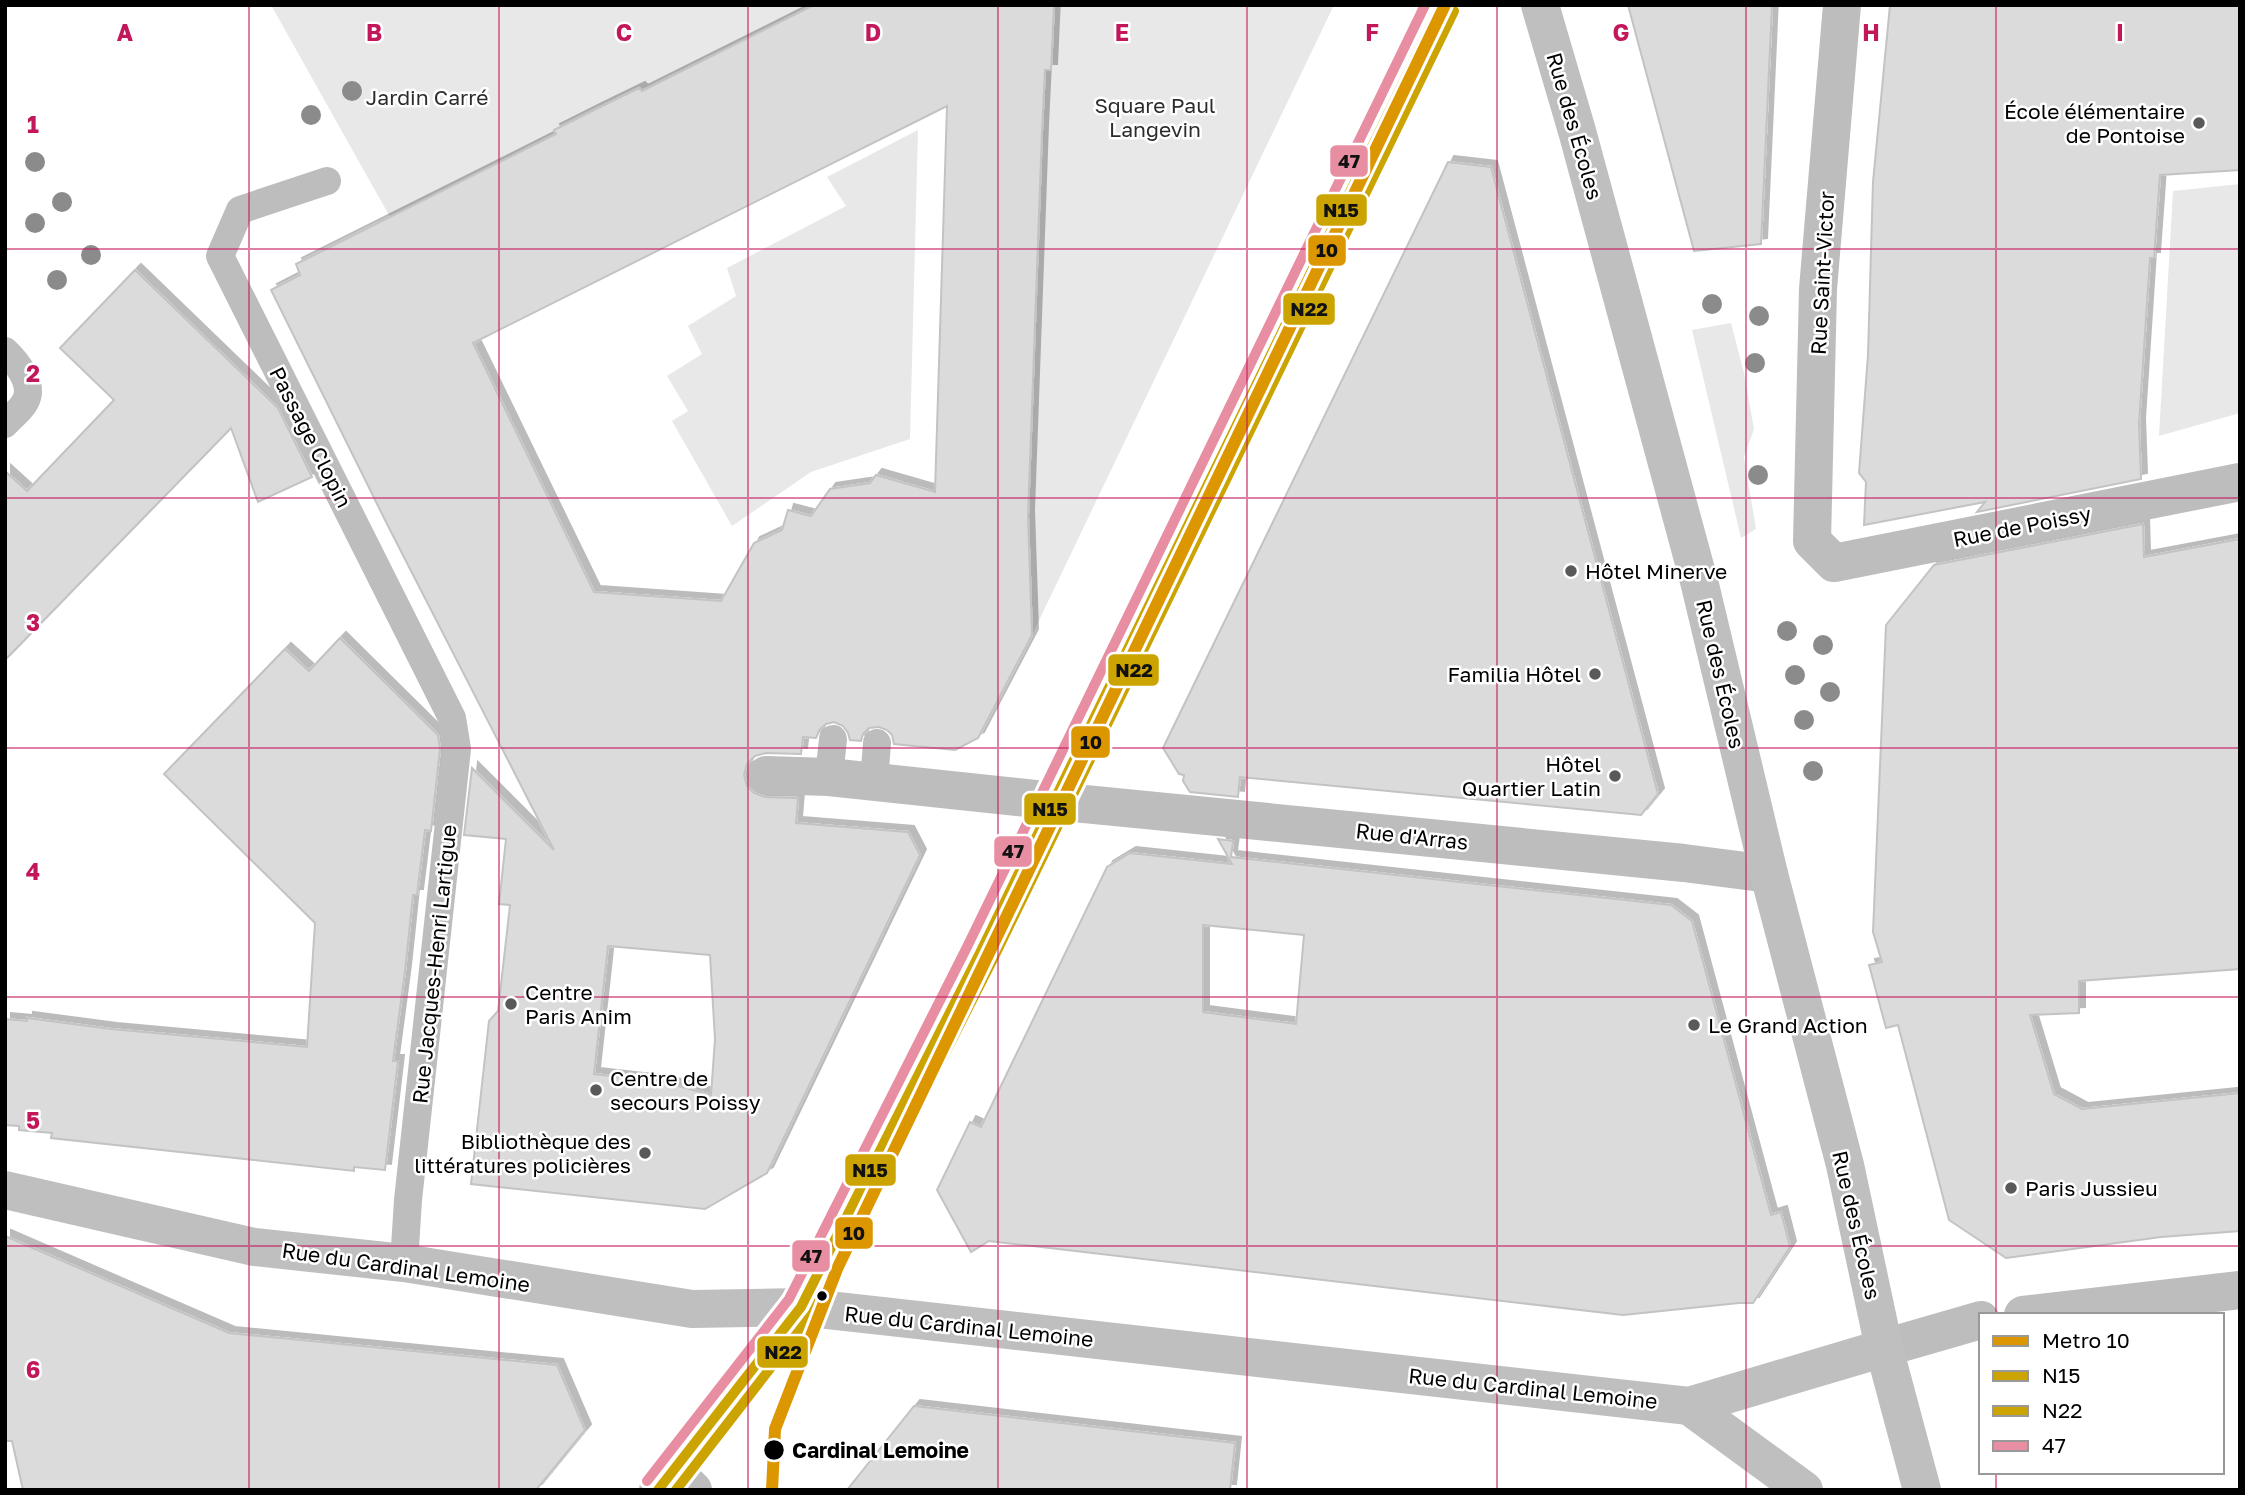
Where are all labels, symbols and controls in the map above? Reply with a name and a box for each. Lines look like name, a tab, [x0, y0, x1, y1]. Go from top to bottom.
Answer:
text: A	[117, 18, 134, 46]
text: B	[366, 18, 382, 46]
text: C	[616, 18, 632, 46]
text: D	[865, 18, 881, 46]
text: E	[1115, 18, 1129, 46]
text: F	[1365, 18, 1379, 46]
text: G	[1613, 18, 1629, 46]
text: H	[1862, 18, 1880, 46]
text: I	[2116, 18, 2124, 46]
street label: Rue des Écoles	[1542, 49, 1608, 203]
park label: Jardin Carré	[366, 84, 488, 110]
park label: Square Paul Langevin	[1094, 92, 1216, 142]
place label: École élémentaire de Pontoise	[2004, 98, 2185, 148]
text: 1	[27, 110, 39, 138]
marker: École élémentaire de Pontoise	[2191, 115, 2207, 131]
line badge: 47	[1329, 144, 1369, 178]
text: 47	[1338, 149, 1360, 172]
street label: Rue Saint-Victor	[1805, 190, 1839, 356]
line badge: N15	[1315, 193, 1368, 227]
text: N15	[1323, 198, 1359, 221]
line badge: 10	[1307, 234, 1347, 267]
text: 10	[1316, 238, 1338, 261]
line badge: N22	[1282, 292, 1336, 326]
text: N22	[1290, 297, 1328, 320]
text: 2	[26, 359, 40, 387]
street label: Passage Clopin	[264, 362, 358, 512]
street label: Rue de Poissy	[1951, 500, 2093, 552]
place label: Hôtel Minerve	[1585, 558, 1727, 584]
marker: Hôtel Minerve	[1563, 563, 1579, 579]
street label: Rue des Écoles	[1691, 597, 1751, 751]
text: 3	[26, 608, 40, 636]
line badge: N22	[1107, 653, 1160, 687]
text: N22	[1115, 658, 1153, 681]
place label: Familia Hôtel	[1448, 661, 1581, 687]
marker: Familia Hôtel	[1587, 666, 1603, 682]
line badge: 10	[1070, 725, 1111, 759]
text: 10	[1080, 730, 1102, 753]
place label: Hôtel Quartier Latin	[1462, 751, 1601, 801]
marker: Hôtel Quartier Latin	[1607, 768, 1623, 784]
line badge: N15	[1023, 792, 1077, 826]
text: N15	[1032, 797, 1068, 820]
street label: Rue d'Arras	[1354, 817, 1470, 855]
street label: Rue Jacques-Henri Lartigue	[406, 823, 462, 1105]
line badge: 47	[993, 835, 1033, 868]
text: 47	[1002, 839, 1024, 862]
text: 4	[26, 857, 40, 885]
place label: Centre Paris Anim	[525, 979, 632, 1029]
marker: Centre Paris Anim	[503, 996, 519, 1012]
place label: Le Grand Action	[1708, 1012, 1868, 1038]
marker: Le Grand Action	[1686, 1017, 1702, 1033]
place label: Centre de secours Poissy	[610, 1065, 761, 1115]
marker: Centre de secours Poissy	[588, 1082, 604, 1098]
text: 5	[26, 1106, 40, 1134]
place label: Bibliothèque des littératures policières	[414, 1128, 631, 1178]
marker: Bibliothèque des littératures policières	[637, 1145, 653, 1161]
street label: Rue des Écoles	[1827, 1148, 1887, 1302]
line badge: N15	[844, 1153, 897, 1187]
text: N15	[852, 1158, 888, 1181]
place label: Paris Jussieu	[2025, 1175, 2158, 1201]
marker: Paris Jussieu	[2003, 1180, 2019, 1196]
line badge: 10	[834, 1216, 874, 1250]
text: 10	[843, 1221, 865, 1244]
street label: Rue du Cardinal Lemoine	[280, 1237, 532, 1297]
line badge: 47	[791, 1239, 831, 1273]
text: 47	[800, 1244, 822, 1267]
unlabelled marker	[815, 1289, 829, 1303]
street label: Rue du Cardinal Lemoine	[843, 1300, 1095, 1352]
legend	[1979, 1313, 2224, 1474]
text: Metro 10	[2042, 1327, 2130, 1353]
line badge: N22	[756, 1335, 809, 1369]
text: N22	[764, 1340, 802, 1363]
text: 6	[26, 1355, 40, 1383]
street label: Rue du Cardinal Lemoine	[1407, 1362, 1659, 1414]
text: N15	[2042, 1362, 2080, 1388]
text: N22	[2042, 1397, 2082, 1423]
text: 47	[2042, 1432, 2066, 1458]
place label: Cardinal Lemoine	[792, 1437, 969, 1463]
marker: Cardinal Lemoine	[762, 1438, 786, 1462]

